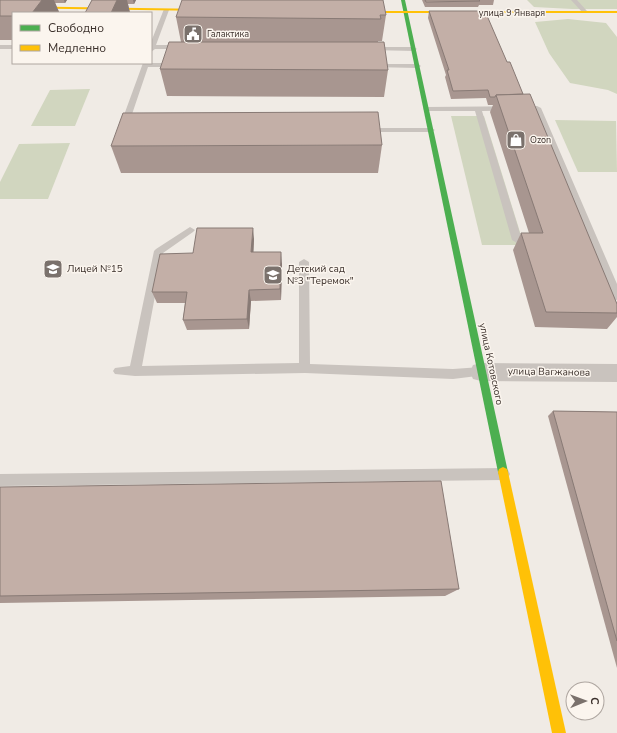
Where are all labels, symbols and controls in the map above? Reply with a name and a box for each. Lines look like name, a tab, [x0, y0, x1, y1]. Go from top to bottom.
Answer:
street label: улица 9 Января	[479, 7, 545, 19]
legend	[12, 12, 152, 64]
text: Свободно	[48, 20, 104, 36]
public building icon: Галактика	[182, 23, 204, 45]
place label: Галактика	[207, 28, 249, 40]
text: Медленно	[48, 40, 106, 56]
shop icon: Ozon	[505, 129, 527, 151]
place label: Ozon	[530, 134, 551, 146]
school or university icon: Лицей №15	[42, 258, 64, 280]
place label: Лицей №15	[67, 262, 123, 276]
place label: Детский сад №3 "Теремок"	[287, 262, 354, 288]
school or university icon: Детский сад №3 "Теремок"	[262, 264, 284, 286]
street label: улица Котовского	[475, 322, 507, 407]
street label: улица Вагжанова	[508, 364, 590, 380]
north arrow	[565, 681, 605, 721]
text: С	[587, 697, 602, 705]

